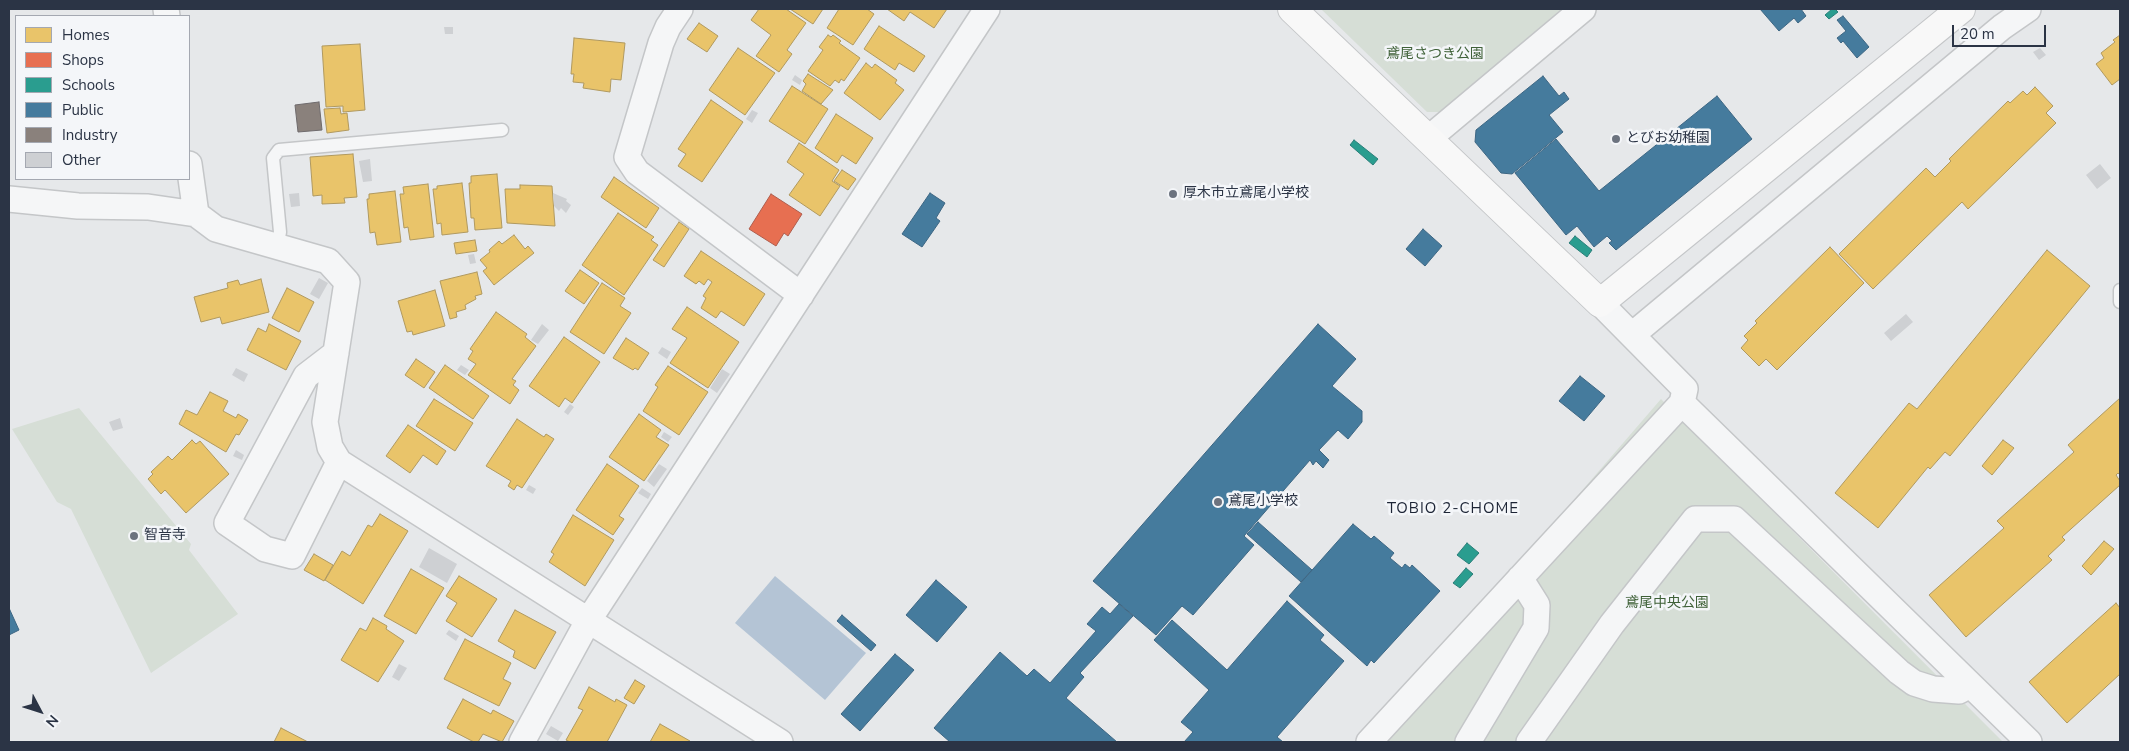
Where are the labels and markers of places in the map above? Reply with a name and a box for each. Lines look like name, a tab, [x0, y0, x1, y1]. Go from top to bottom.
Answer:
place label: とびお幼稚園	[1626, 131, 1710, 147]
marker: とびお幼稚園	[1610, 133, 1622, 145]
place label: 厚木市立鳶尾小学校	[1183, 186, 1309, 202]
marker: 厚木市立鳶尾小学校	[1167, 188, 1179, 200]
place label: 鳶尾小学校	[1228, 494, 1298, 510]
marker: 鳶尾小学校	[1212, 496, 1224, 508]
place label: 智音寺	[144, 528, 186, 544]
marker: 智音寺	[128, 530, 140, 542]

